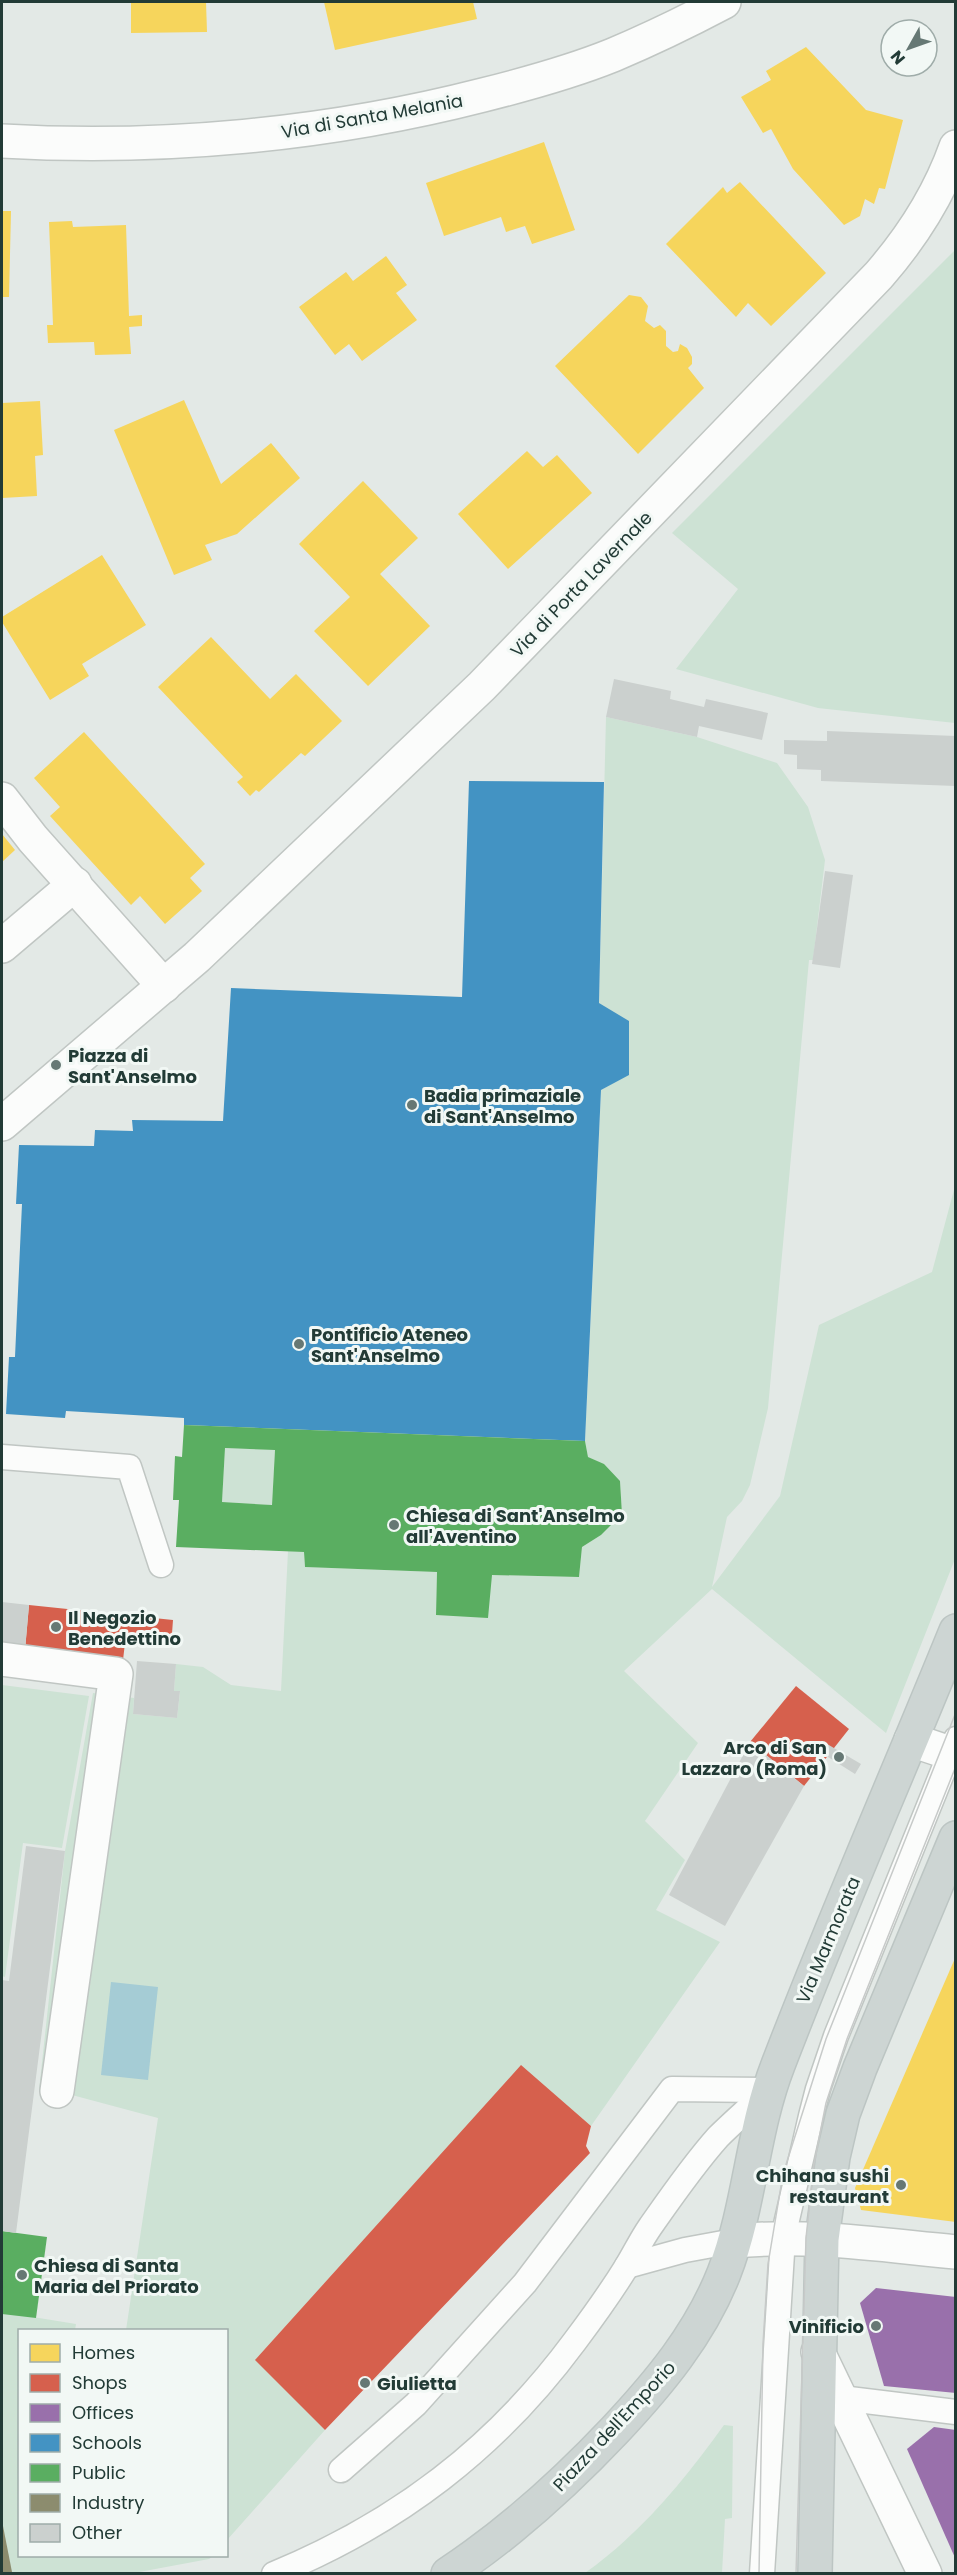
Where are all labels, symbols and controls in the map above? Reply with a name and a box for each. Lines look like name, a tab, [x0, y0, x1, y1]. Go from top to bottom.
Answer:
north arrow	[879, 18, 939, 78]
text: N	[885, 45, 911, 69]
street label: Via di Santa Melania	[279, 88, 465, 144]
street label: Via di Porta Lavernale	[505, 505, 657, 663]
place label: Piazza di Sant'Anselmo	[68, 1043, 197, 1089]
marker: Piazza di Sant'Anselmo	[49, 1058, 63, 1072]
place label: Badia primaziale di Sant'Anselmo	[424, 1083, 581, 1129]
marker: Badia primaziale di Sant'Anselmo	[405, 1098, 419, 1112]
place label: Pontificio Ateneo Sant'Anselmo	[311, 1322, 468, 1368]
marker: Pontificio Ateneo Sant'Anselmo	[292, 1337, 306, 1351]
place label: Chiesa di Sant'Anselmo all'Aventino	[406, 1503, 625, 1549]
marker: Chiesa di Sant'Anselmo all'Aventino	[387, 1518, 401, 1532]
place label: Il Negozio Benedettino	[68, 1605, 181, 1651]
marker: Il Negozio Benedettino	[49, 1620, 63, 1634]
place label: Arco di San Lazzaro (Roma)	[681, 1735, 827, 1781]
marker: Arco di San Lazzaro (Roma)	[832, 1750, 846, 1764]
street label: Via Marmorata	[790, 1873, 866, 2007]
place label: Chihana sushi restaurant	[756, 2163, 889, 2209]
marker: Chihana sushi restaurant	[894, 2178, 908, 2192]
place label: Chiesa di Santa Maria del Priorato	[34, 2253, 199, 2299]
marker: Chiesa di Santa Maria del Priorato	[15, 2268, 29, 2282]
place label: Vinificio	[789, 2314, 864, 2339]
marker: Vinificio	[869, 2319, 883, 2333]
legend	[18, 2329, 228, 2557]
text: Homes	[72, 2340, 135, 2365]
street label: Piazza dell'Emporio	[547, 2355, 681, 2497]
text: Shops	[72, 2370, 127, 2395]
place label: Giulietta	[377, 2371, 457, 2396]
marker: Giulietta	[358, 2376, 372, 2390]
text: Offices	[72, 2400, 134, 2425]
text: Schools	[72, 2430, 142, 2455]
text: Public	[72, 2460, 126, 2485]
text: Industry	[72, 2490, 144, 2515]
text: Other	[72, 2520, 122, 2545]

